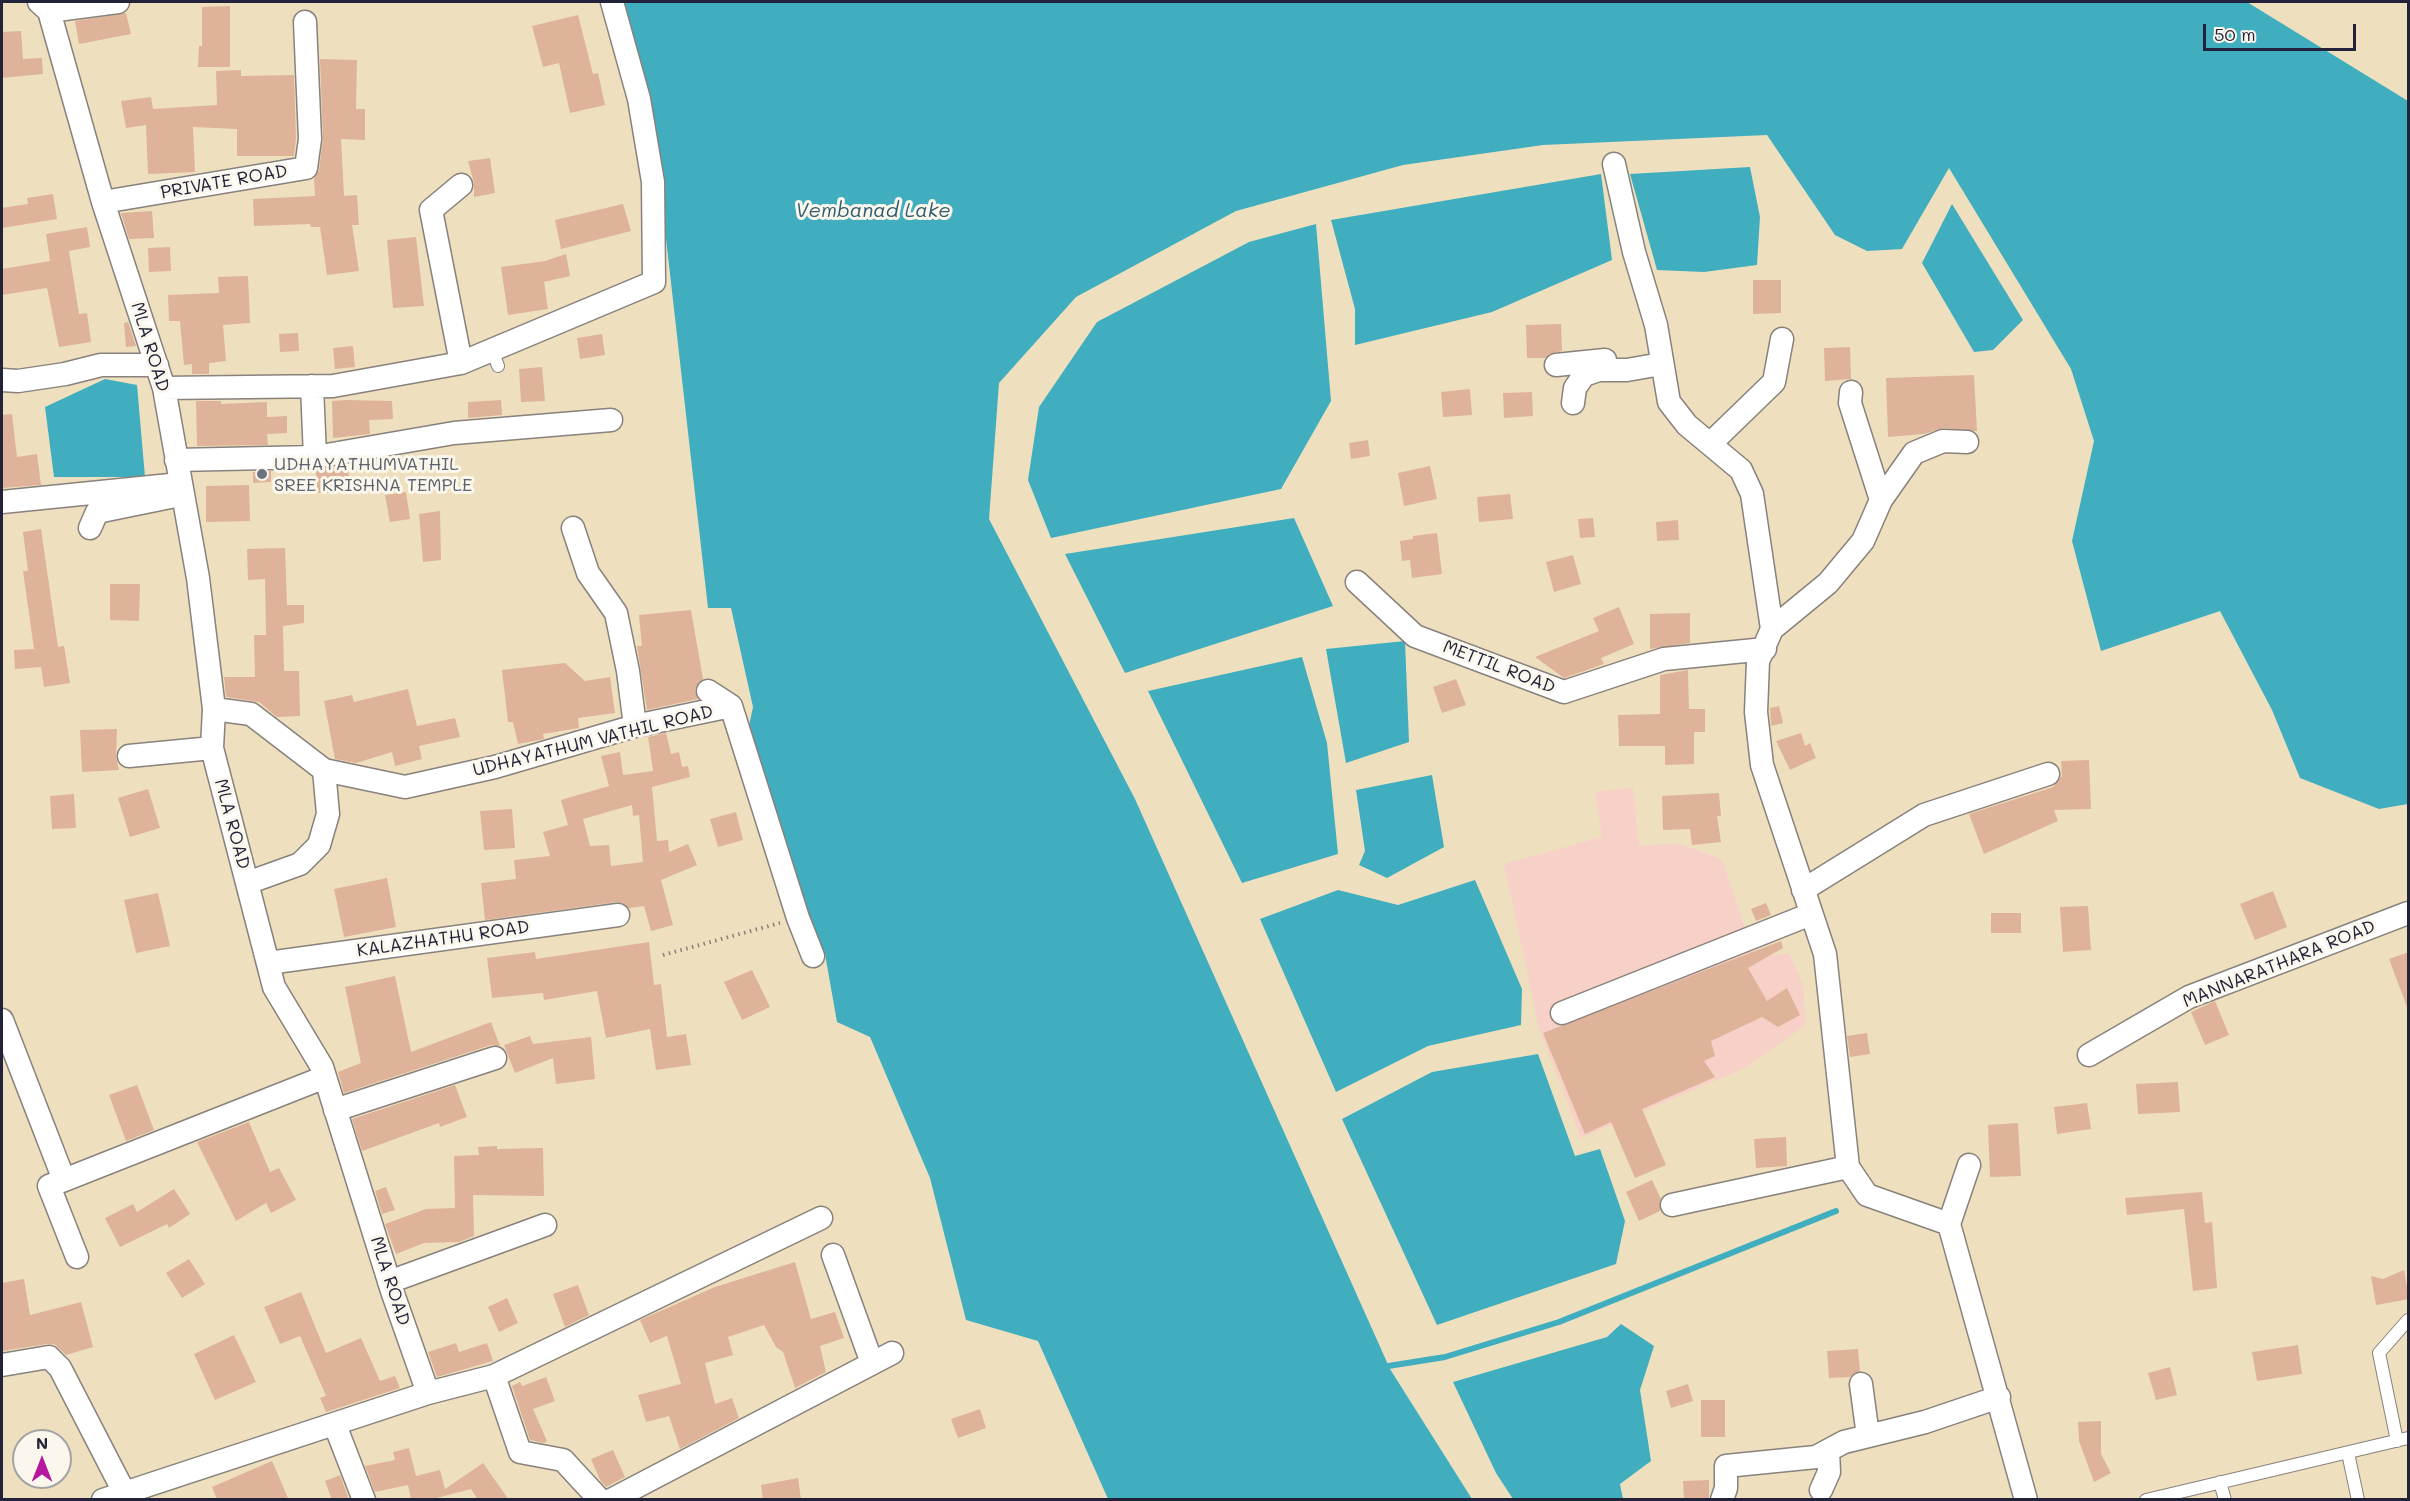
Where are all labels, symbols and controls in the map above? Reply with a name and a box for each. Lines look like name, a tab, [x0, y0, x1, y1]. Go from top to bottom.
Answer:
scale bar	[2206, 12, 2359, 50]
text: 50 m	[2214, 22, 2256, 46]
street label: PRIVATE ROAD	[159, 160, 289, 204]
water label: Vembanad Lake	[795, 199, 951, 223]
street label: MLA ROAD	[126, 300, 174, 394]
place label: UDHAYATHUMVATHIL SREE KRISHNA TEMPLE	[274, 453, 472, 496]
marker: UDHAYATHUMVATHIL SREE KRISHNA TEMPLE	[255, 467, 269, 481]
street label: METTIL ROAD	[1440, 636, 1558, 698]
street label: UDHAYATHUM VATHIL ROAD	[471, 701, 715, 781]
street label: MLA ROAD	[210, 776, 254, 872]
street label: MANNARATHARA ROAD	[2180, 915, 2378, 1013]
street label: KALAZHATHU ROAD	[355, 916, 531, 962]
street label: MLA ROAD	[365, 1234, 415, 1328]
north arrow	[12, 1429, 72, 1489]
text: N	[36, 1432, 48, 1453]

